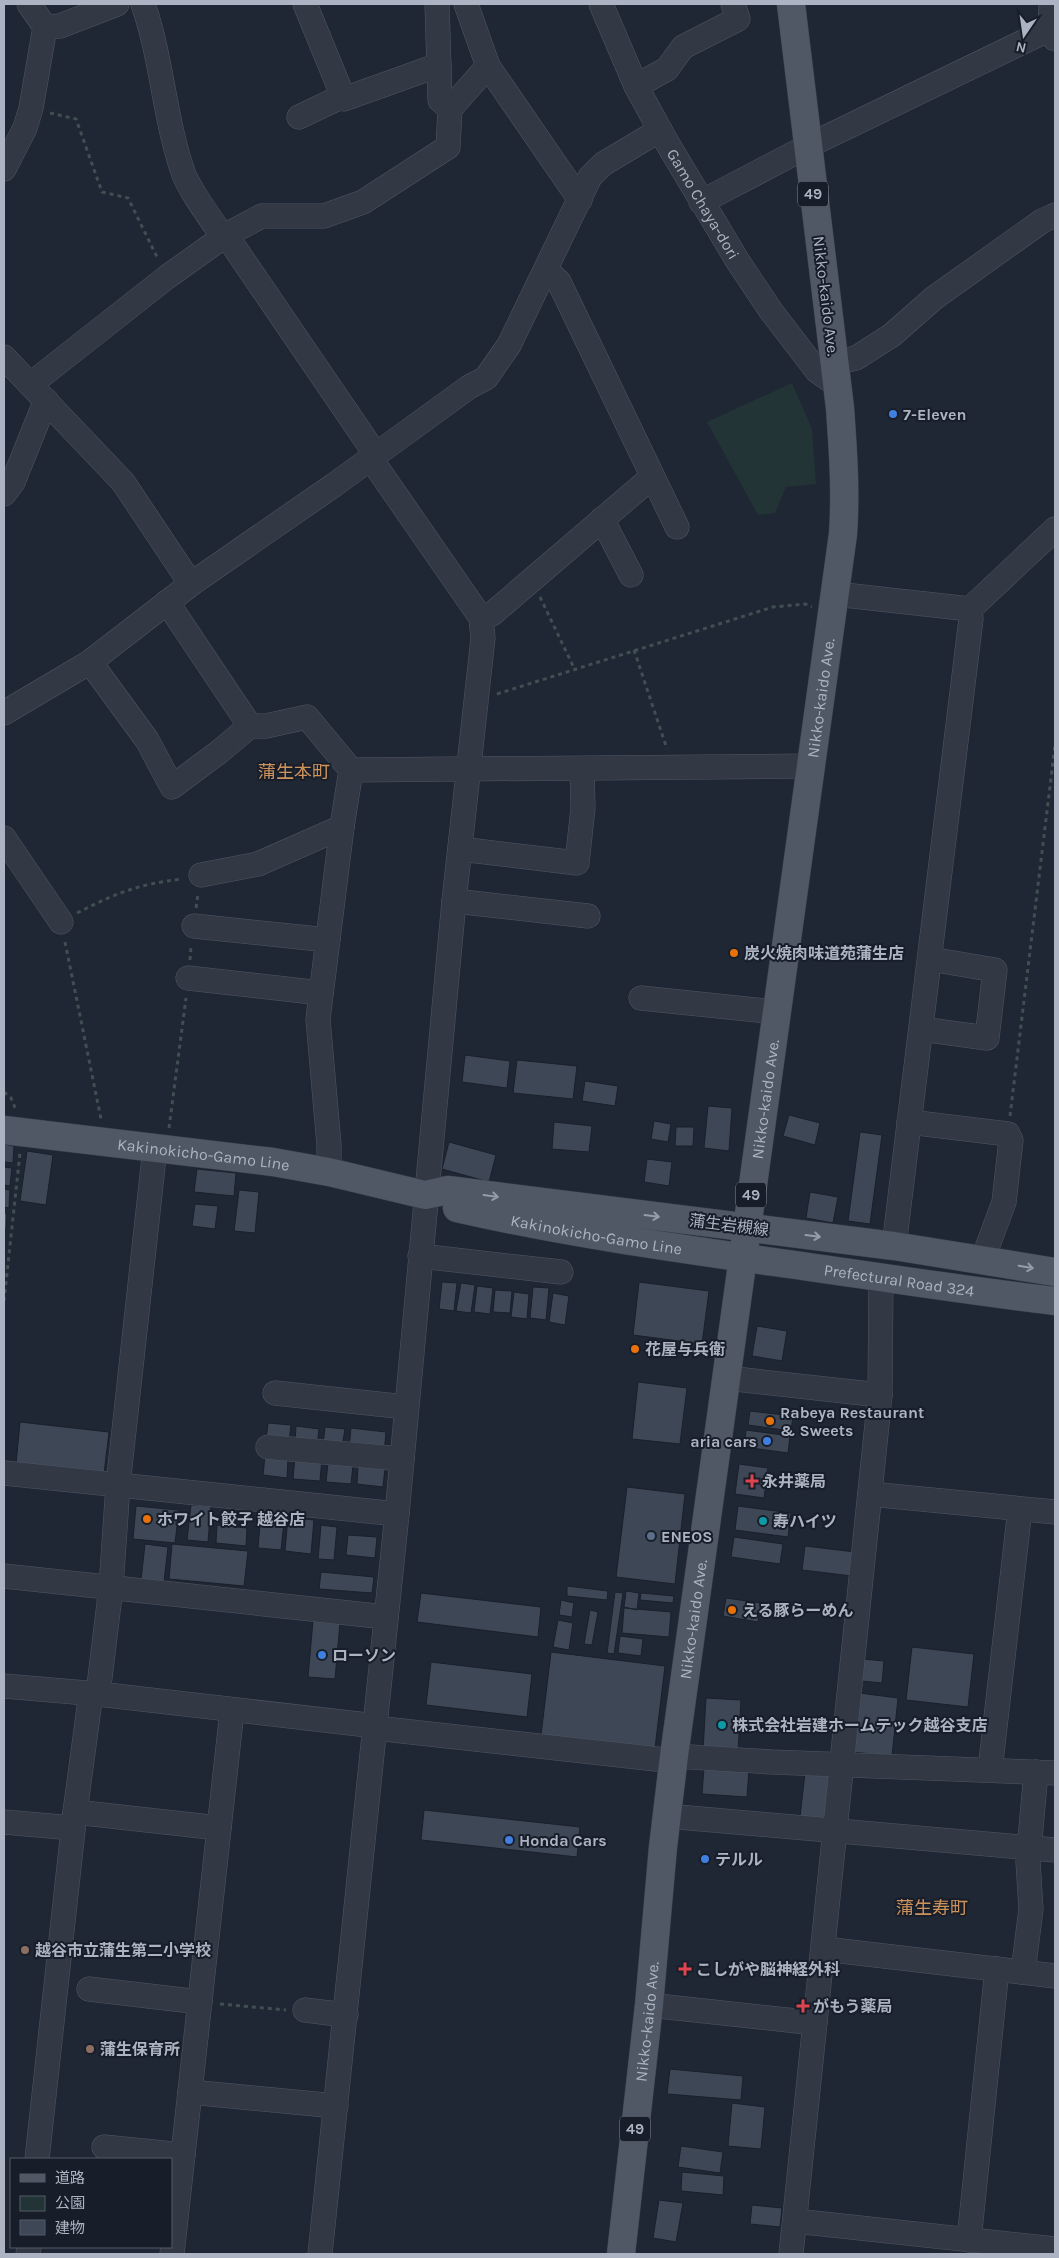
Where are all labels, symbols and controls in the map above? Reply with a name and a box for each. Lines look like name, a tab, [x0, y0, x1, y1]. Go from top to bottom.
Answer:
north arrow	[999, 10, 1049, 60]
text: N	[1014, 38, 1028, 57]
street label: Gamo Chaya-dori	[663, 145, 744, 263]
road number: 49	[798, 182, 828, 206]
street label: Nikko-kaido Ave.	[809, 235, 843, 357]
place label: 7-Eleven	[903, 405, 966, 424]
marker: 7-Eleven	[887, 408, 899, 420]
street label: Nikko-kaido Ave.	[803, 637, 838, 759]
district label: 蒲生本町	[258, 761, 330, 783]
place label: 炭火焼肉味道苑蒲生店	[744, 944, 904, 963]
marker: 炭火焼肉味道苑蒲生店	[728, 947, 740, 959]
street label: Nikko-kaido Ave.	[747, 1038, 783, 1160]
street label: Kakinokicho-Gamo Line	[116, 1134, 291, 1174]
road number: 49	[736, 1182, 766, 1208]
one-way arrow	[482, 1191, 498, 1201]
street label: Kakinokicho-Gamo Line	[509, 1210, 684, 1258]
one-way arrow	[644, 1211, 660, 1221]
street label: 蒲生岩槻線	[688, 1211, 770, 1239]
one-way arrow	[805, 1231, 821, 1241]
street label: Prefectural Road 324	[823, 1260, 976, 1300]
one-way arrow	[1017, 1262, 1033, 1272]
place label: 花屋与兵衛	[645, 1340, 725, 1359]
marker: 花屋与兵衛	[629, 1343, 641, 1355]
place label: Rabeya Restaurant & Sweets	[780, 1403, 924, 1440]
marker: Rabeya Restaurant & Sweets	[764, 1415, 776, 1427]
place label: aria cars	[690, 1432, 757, 1451]
marker: aria cars	[761, 1435, 773, 1447]
place label: 永井薬局	[762, 1472, 826, 1491]
marker: 永井薬局	[746, 1475, 758, 1487]
place label: ホワイト餃子 越谷店	[157, 1510, 305, 1529]
place label: 寿ハイツ	[773, 1512, 837, 1531]
marker: ホワイト餃子 越谷店	[141, 1513, 153, 1525]
marker: 寿ハイツ	[757, 1515, 769, 1527]
place label: ENEOS	[661, 1527, 712, 1546]
marker: ENEOS	[645, 1530, 657, 1542]
street label: Nikko-kaido Ave.	[675, 1558, 711, 1680]
place label: える豚らーめん	[742, 1601, 854, 1620]
marker: える豚らーめん	[726, 1604, 738, 1616]
place label: ローソン	[332, 1646, 396, 1665]
marker: ローソン	[316, 1649, 328, 1661]
place label: 株式会社岩建ホームテック越谷支店	[732, 1716, 988, 1735]
marker: 株式会社岩建ホームテック越谷支店	[716, 1719, 728, 1731]
place label: Honda Cars	[519, 1831, 607, 1850]
marker: Honda Cars	[503, 1834, 515, 1846]
place label: テルル	[715, 1850, 763, 1869]
marker: テルル	[699, 1853, 711, 1865]
district label: 蒲生寿町	[896, 1897, 968, 1919]
place label: 越谷市立蒲生第二小学校	[35, 1941, 211, 1960]
marker: 越谷市立蒲生第二小学校	[19, 1944, 31, 1956]
street label: Nikko-kaido Ave.	[631, 1960, 662, 2083]
place label: こしがや脳神経外科	[696, 1960, 840, 1979]
marker: こしがや脳神経外科	[678, 1962, 692, 1976]
place label: がもう薬局	[813, 1997, 893, 2016]
marker: がもう薬局	[797, 2000, 809, 2012]
place label: 蒲生保育所	[100, 2040, 180, 2059]
marker: 蒲生保育所	[84, 2043, 96, 2055]
road number: 49	[620, 2116, 650, 2142]
legend	[10, 2158, 172, 2248]
text: 道路	[55, 2169, 85, 2187]
text: 公園	[55, 2194, 85, 2212]
text: 建物	[55, 2219, 85, 2237]

